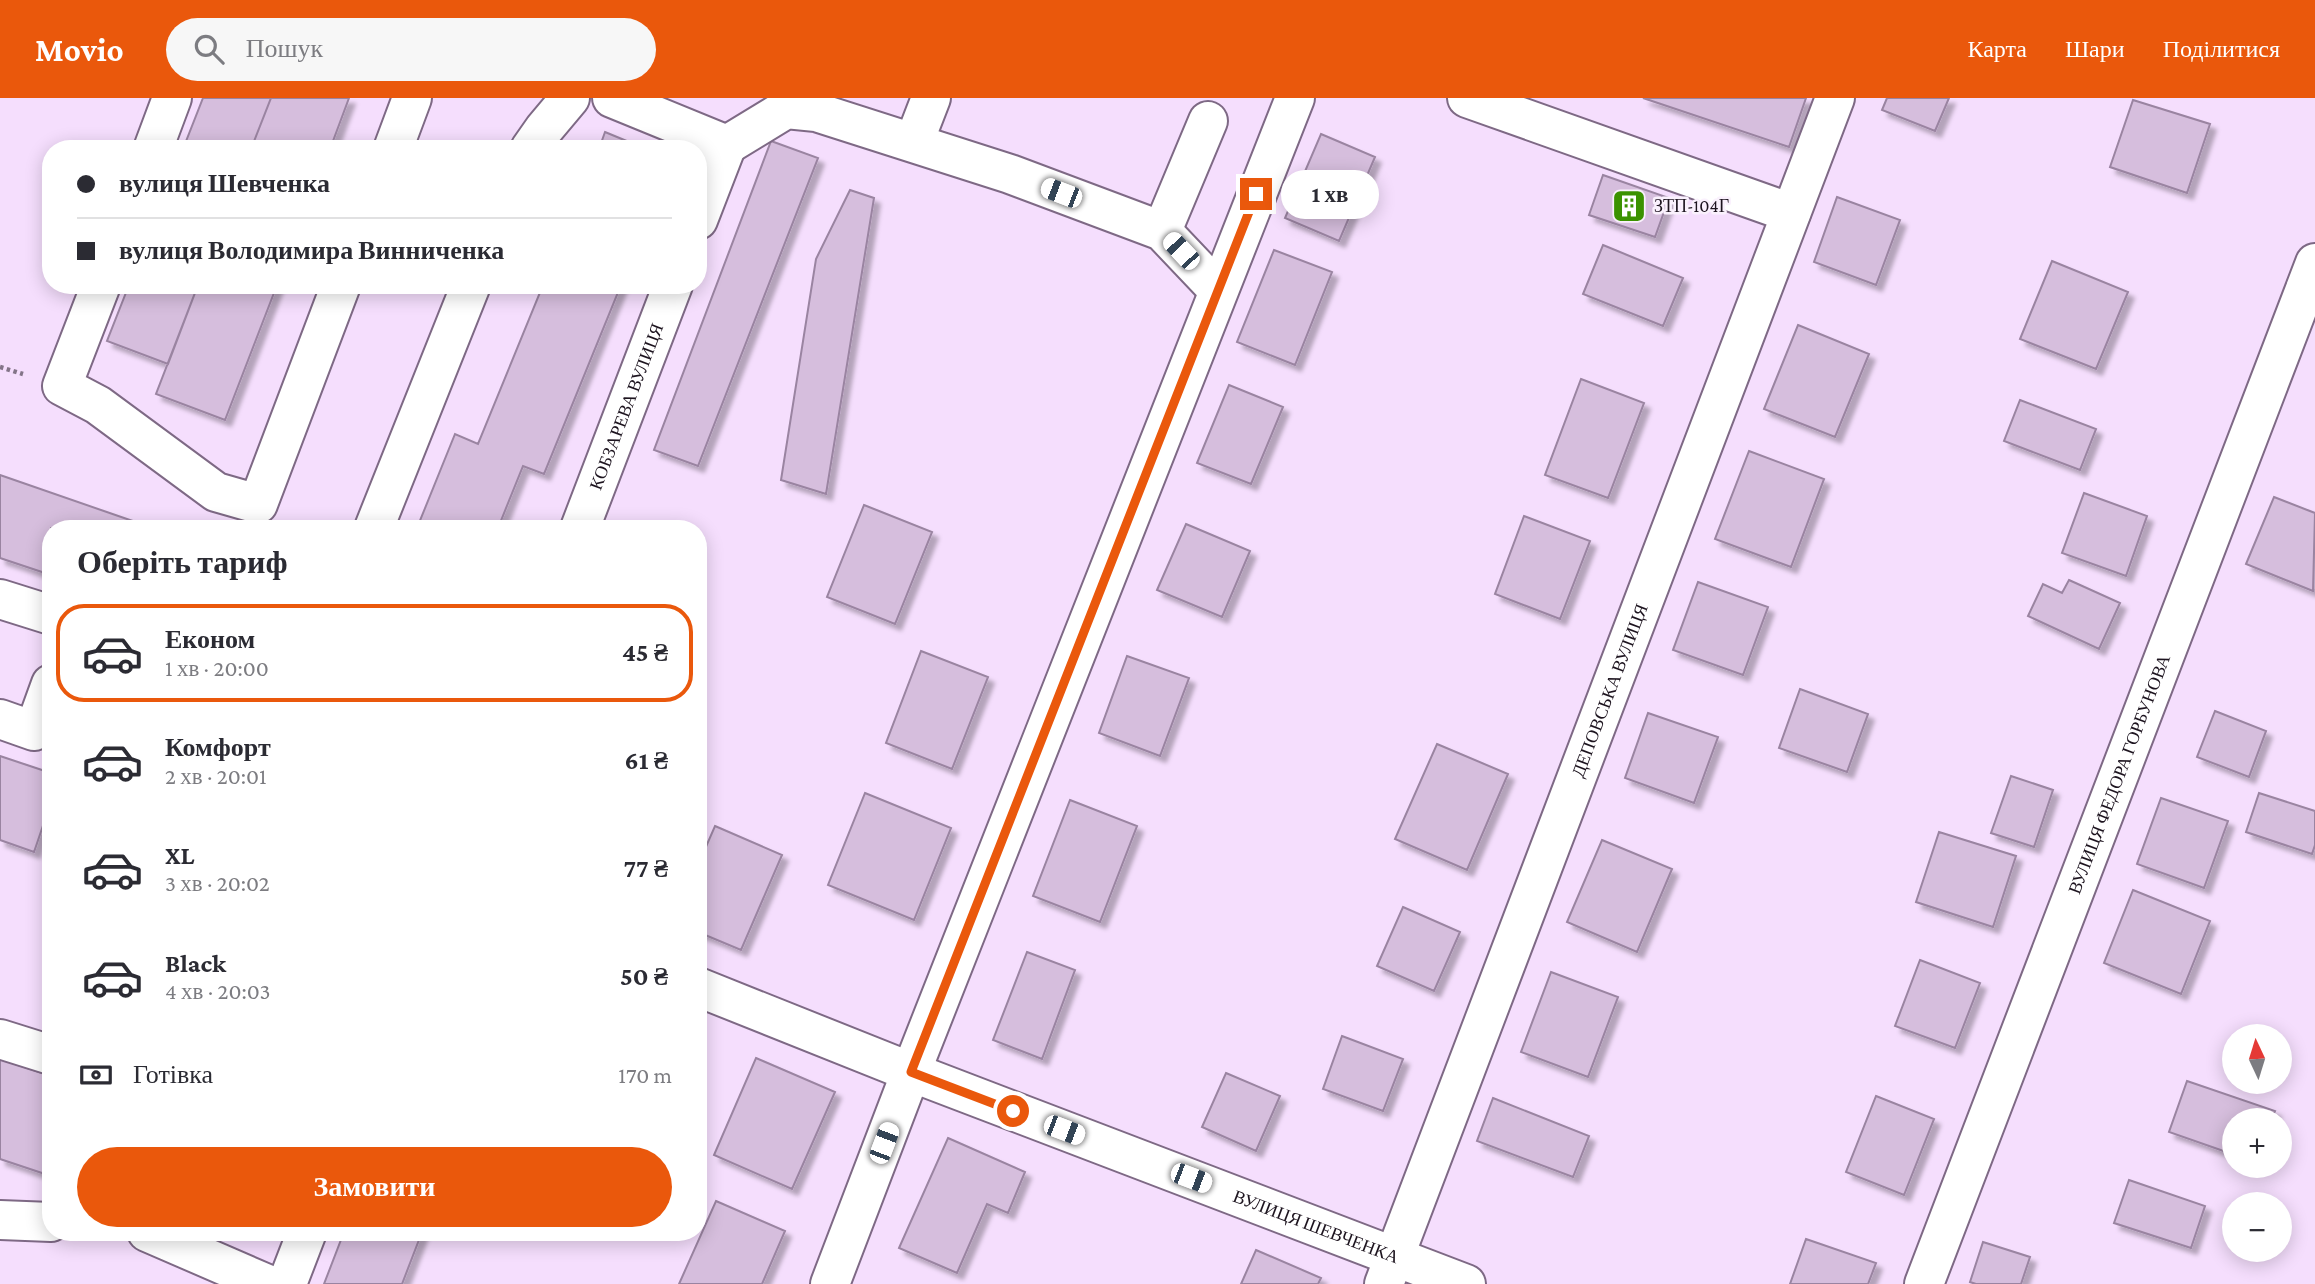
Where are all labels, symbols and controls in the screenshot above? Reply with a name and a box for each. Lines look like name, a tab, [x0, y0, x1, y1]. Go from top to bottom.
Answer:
search box	[166, 18, 656, 81]
icon: search	[190, 30, 228, 68]
text: Movio	[35, 31, 124, 68]
text: Пошук	[246, 34, 323, 63]
text: Карта	[1967, 35, 2027, 62]
text: Шари	[2065, 35, 2125, 62]
text: Поділитися	[2163, 35, 2280, 62]
text: вулиця Шевченка	[119, 169, 330, 198]
callout: 1 хв	[1280, 170, 1378, 218]
car	[1038, 176, 1085, 210]
route end	[1240, 178, 1272, 210]
text: 1 хв	[1312, 181, 1348, 207]
building icon: ЗТП-104Г	[1610, 187, 1648, 225]
place label: ЗТП-104Г	[1654, 196, 1729, 216]
car	[1159, 228, 1204, 274]
text: вулиця Володимира Винниченка	[119, 236, 504, 265]
street label: КОБЗАРЕВА ВУЛИЦЯ	[586, 320, 667, 493]
text: Оберіть тариф	[77, 544, 288, 580]
street label: ДЕПОВСЬКА ВУЛИЦЯ	[1568, 601, 1652, 780]
icon: car	[81, 622, 144, 685]
text: Економ	[165, 625, 255, 654]
text: 45 ₴	[622, 638, 668, 667]
street label: ВУЛИЦЯ ФЕДОРА ГОРБУНОВА	[2064, 652, 2174, 897]
text: 1 хв · 20:00	[165, 655, 269, 681]
icon: car	[81, 730, 144, 793]
text: Комфорт	[165, 733, 271, 762]
text: 61 ₴	[625, 746, 668, 775]
text: 2 хв · 20:01	[165, 763, 267, 789]
icon: car	[81, 838, 144, 901]
text: XL	[165, 841, 194, 870]
text: 77 ₴	[624, 854, 668, 883]
text: 3 хв · 20:02	[165, 870, 270, 896]
icon: car	[81, 946, 144, 1009]
text: Black	[165, 949, 226, 978]
text: 50 ₴	[620, 962, 668, 991]
text: 4 хв · 20:03	[165, 978, 271, 1004]
north arrow	[2222, 1024, 2292, 1094]
map controls	[2222, 1024, 2292, 1262]
icon: cash	[77, 1056, 115, 1094]
text: Готівка	[133, 1060, 213, 1089]
text: 170 m	[618, 1062, 672, 1088]
route start	[997, 1095, 1029, 1127]
button: +	[2222, 1108, 2292, 1178]
car	[1041, 1113, 1088, 1147]
car	[867, 1120, 902, 1166]
button: Замовити	[77, 1147, 672, 1227]
car	[1168, 1161, 1215, 1195]
street label: ВУЛИЦЯ ШЕВЧЕНКА	[1230, 1186, 1402, 1267]
button: −	[2222, 1192, 2292, 1262]

